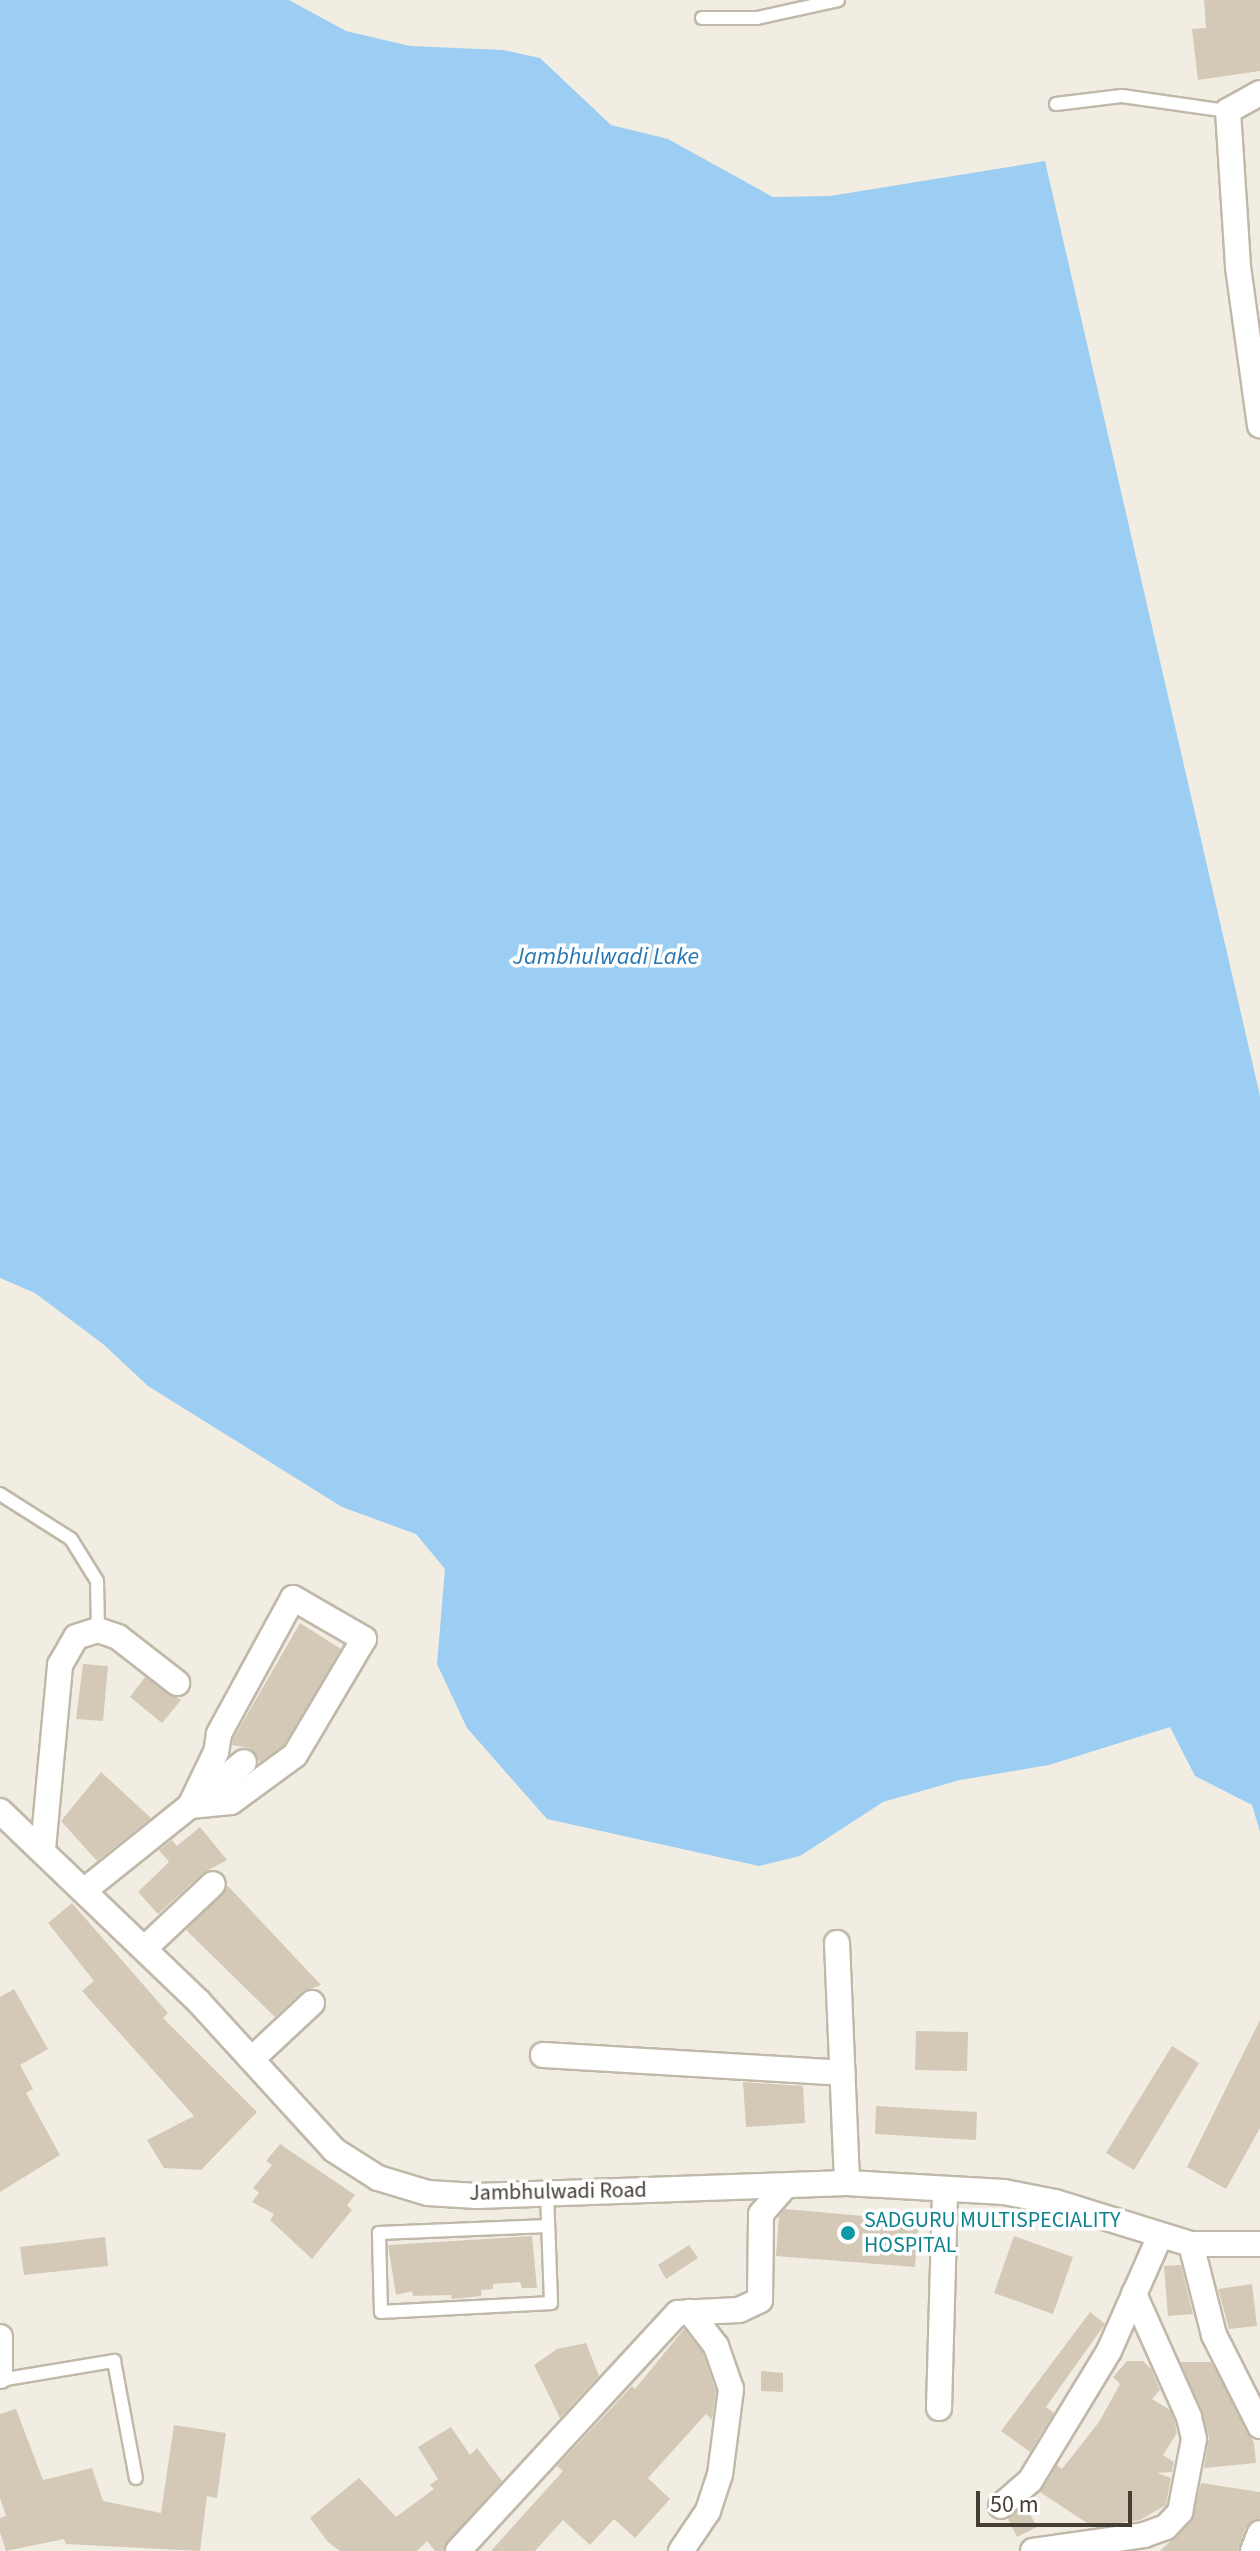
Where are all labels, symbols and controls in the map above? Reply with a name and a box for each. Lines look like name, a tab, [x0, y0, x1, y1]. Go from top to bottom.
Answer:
water label: Jambhulwadi Lake	[513, 943, 699, 971]
street label: Jambhulwadi Road	[469, 2177, 647, 2207]
place label: SADGURU MULTISPECIALITY HOSPITAL	[864, 2207, 1120, 2258]
marker: SADGURU MULTISPECIALITY HOSPITAL	[839, 2224, 857, 2242]
scale bar	[980, 2475, 1136, 2525]
text: 50 m	[990, 2487, 1039, 2522]

